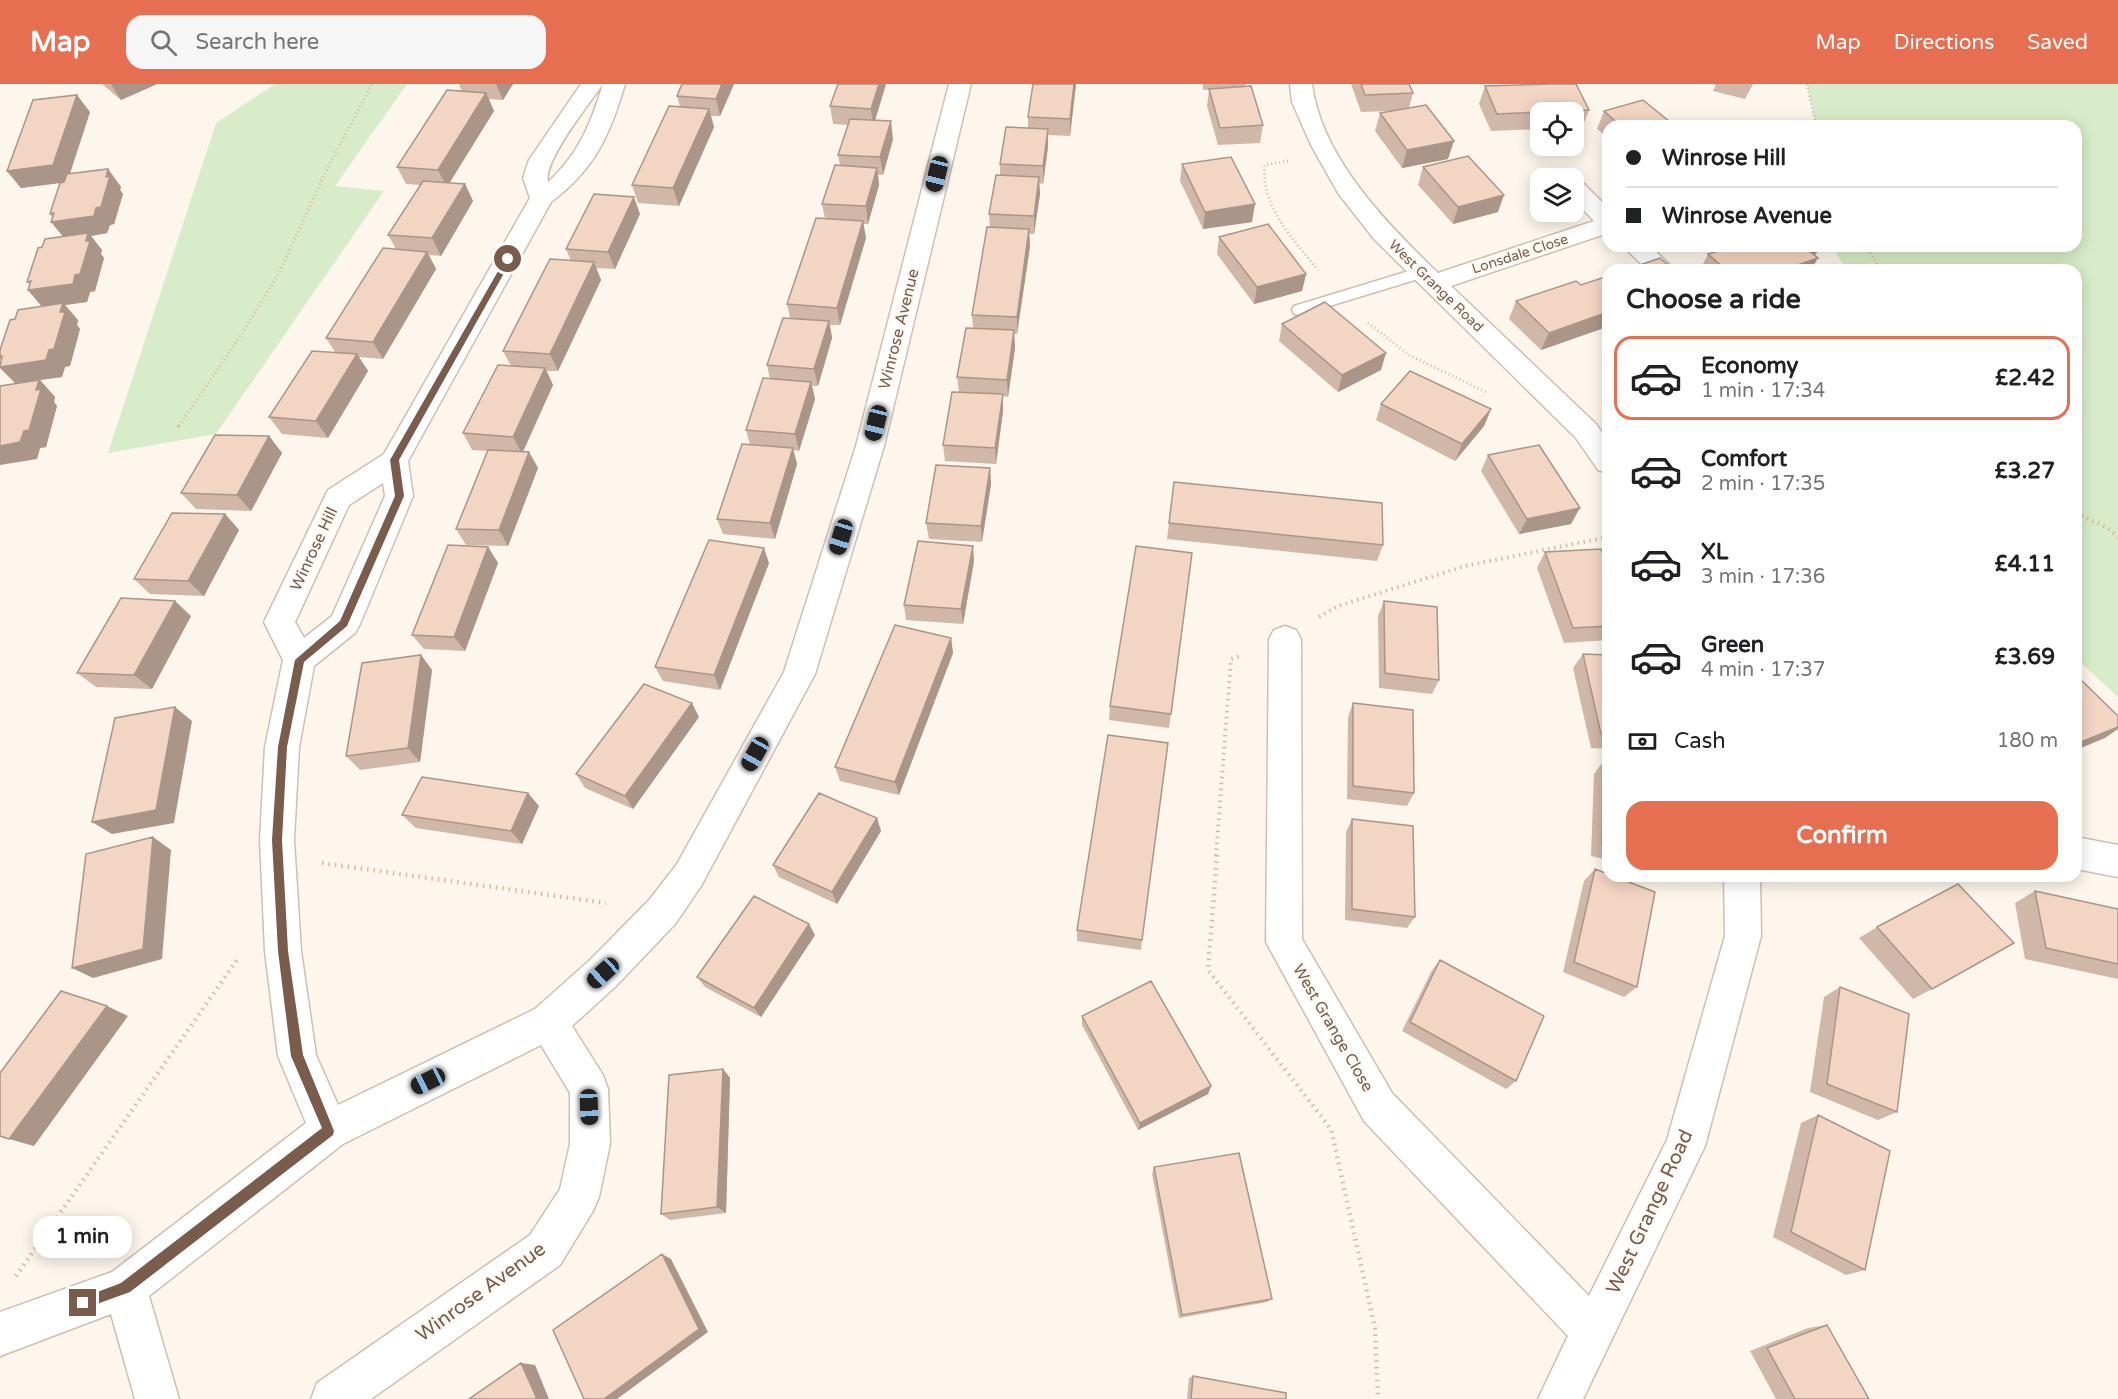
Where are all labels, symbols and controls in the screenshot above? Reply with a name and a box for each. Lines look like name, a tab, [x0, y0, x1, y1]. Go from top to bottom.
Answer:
search box	[126, 15, 546, 69]
text: Map	[30, 25, 90, 59]
icon: search	[147, 26, 180, 59]
text: Search here	[195, 29, 319, 55]
text: Map	[1815, 30, 1861, 55]
text: Directions	[1894, 30, 1994, 55]
text: Saved	[2027, 30, 2088, 55]
map controls	[1530, 102, 1584, 222]
button: locate	[1530, 102, 1584, 156]
text: Winrose Hill	[1662, 145, 1786, 171]
car	[924, 154, 950, 194]
button: layers	[1530, 168, 1584, 222]
text: Winrose Avenue	[1662, 203, 1832, 229]
street label: Lonsdale Close	[1470, 230, 1570, 278]
street label: West Grange Road	[1385, 236, 1487, 336]
route start	[494, 245, 521, 272]
street label: Winrose Avenue	[874, 267, 924, 391]
text: Choose a ride	[1626, 283, 1801, 316]
icon: car	[1629, 351, 1683, 405]
text: Economy	[1701, 353, 1798, 379]
text: £2.42	[1995, 365, 2055, 391]
text: 1 min · 17:34	[1701, 379, 1825, 403]
car	[863, 403, 889, 443]
icon: car	[1629, 444, 1683, 498]
text: Comfort	[1701, 446, 1787, 472]
text: £3.27	[1995, 458, 2055, 484]
text: 2 min · 17:35	[1701, 472, 1825, 496]
street label: Winrose Hill	[286, 504, 342, 594]
car	[827, 517, 855, 557]
icon: car	[1629, 537, 1683, 591]
text: XL	[1701, 539, 1728, 565]
text: £4.11	[1995, 551, 2055, 577]
text: 3 min · 17:36	[1701, 565, 1825, 589]
icon: car	[1629, 630, 1683, 684]
text: Green	[1701, 632, 1764, 658]
text: £3.69	[1995, 644, 2055, 670]
text: 4 min · 17:37	[1701, 658, 1825, 682]
icon: cash	[1626, 725, 1659, 758]
text: Cash	[1674, 728, 1726, 754]
text: 180 m	[1997, 729, 2058, 753]
car	[738, 734, 772, 774]
button: Confirm	[1626, 801, 2058, 870]
car	[584, 954, 622, 992]
street label: West Grange Close	[1288, 961, 1378, 1095]
car	[408, 1065, 448, 1097]
car	[579, 1089, 599, 1125]
street label: West Grange Road	[1601, 1126, 1699, 1298]
callout: 1 min	[34, 1216, 132, 1258]
text: 1 min	[56, 1225, 109, 1249]
street label: Winrose Avenue	[411, 1237, 551, 1347]
route end	[69, 1289, 96, 1316]

